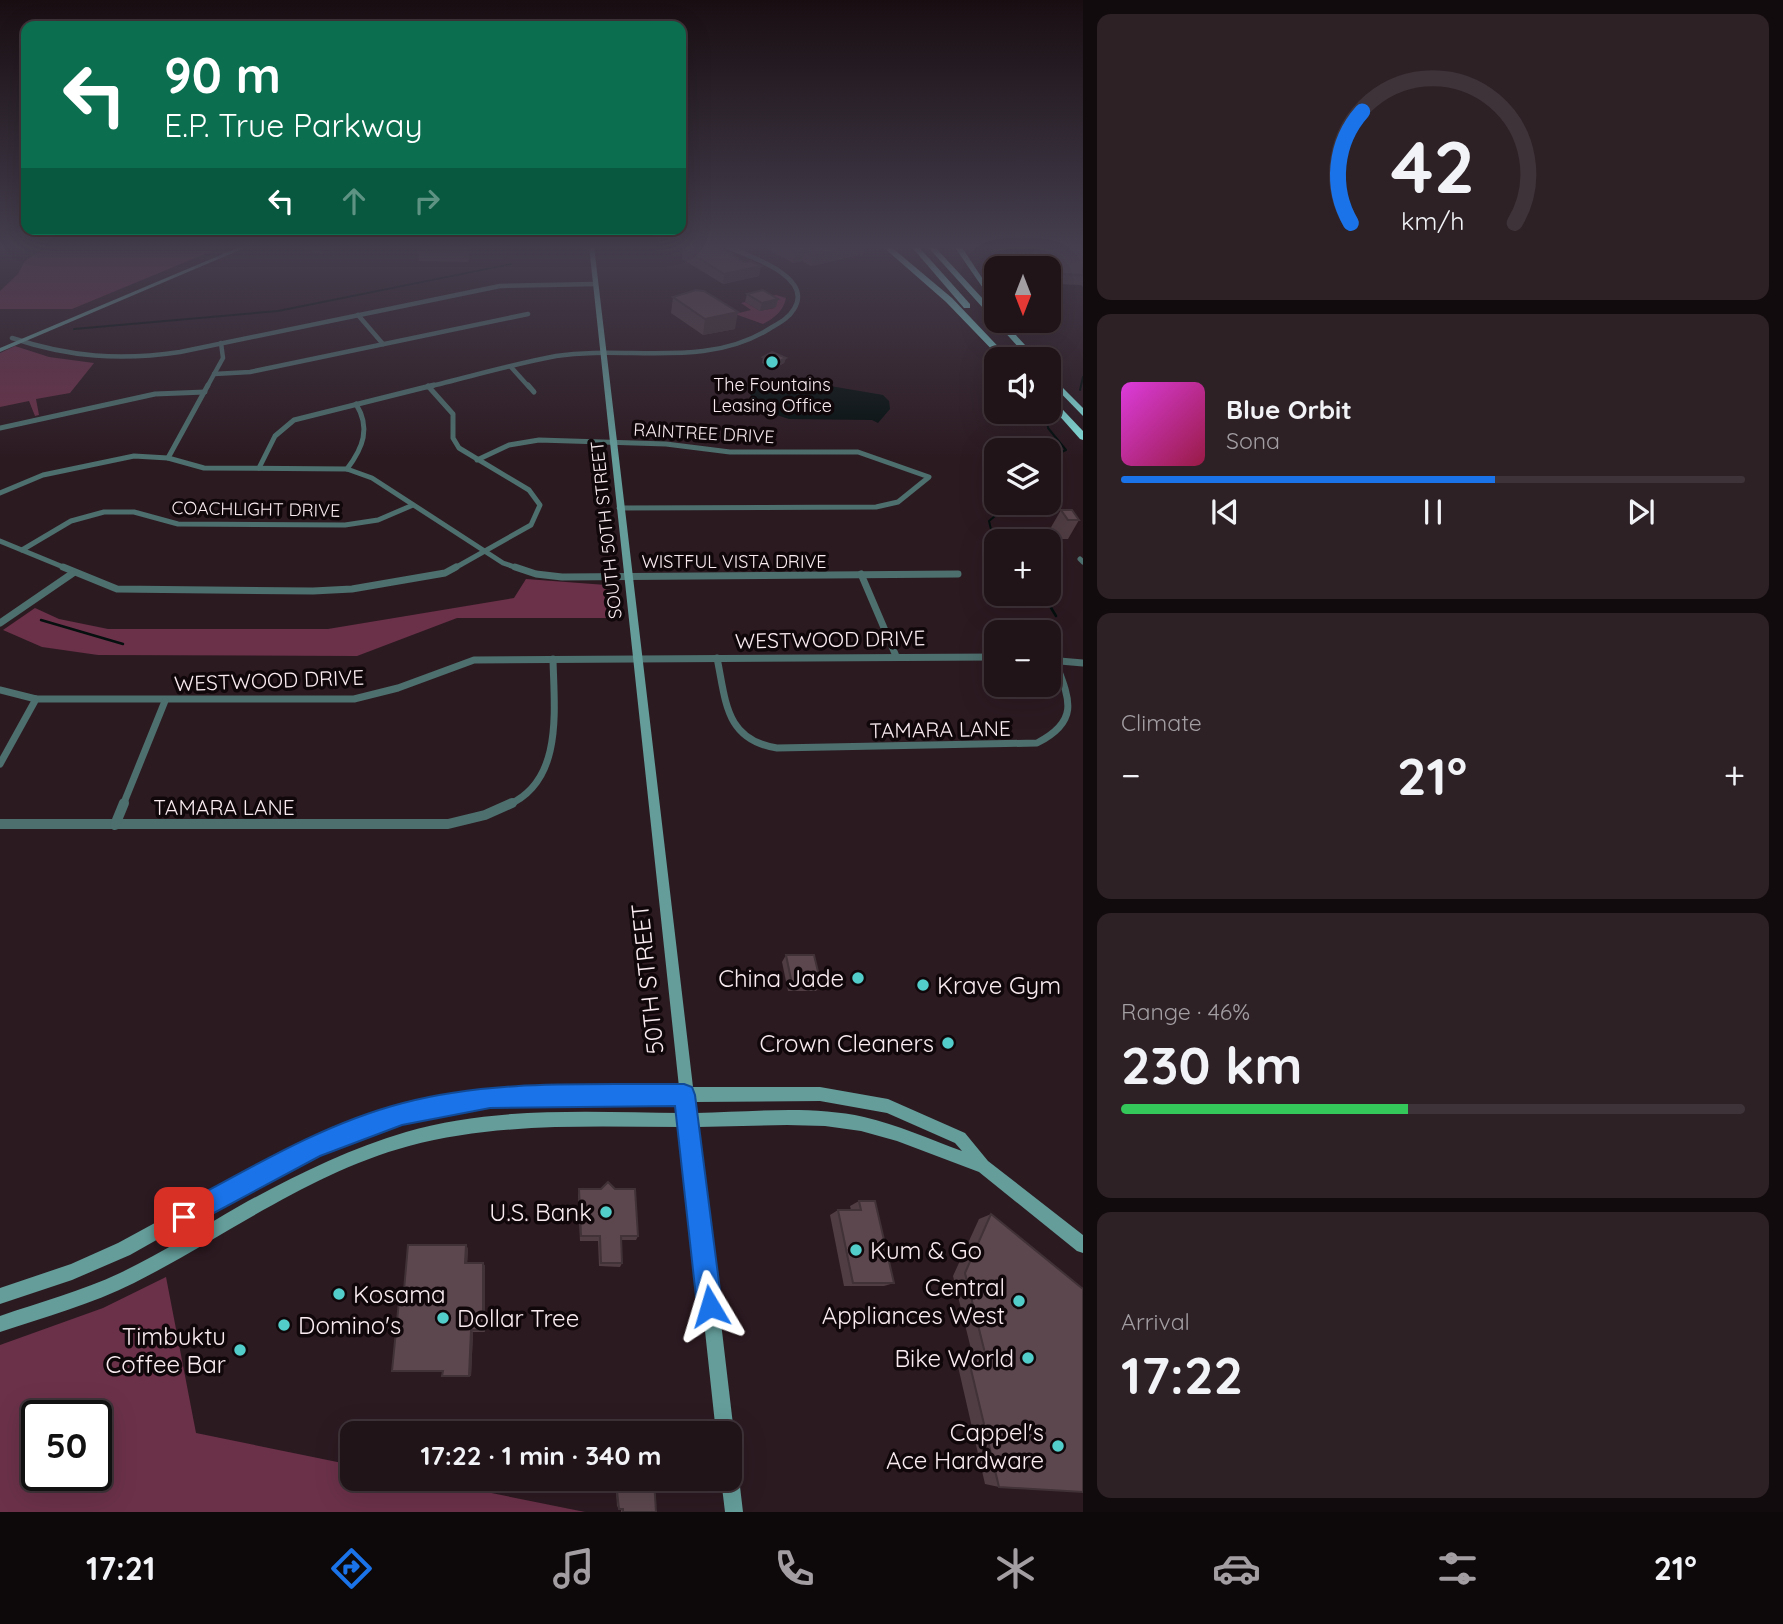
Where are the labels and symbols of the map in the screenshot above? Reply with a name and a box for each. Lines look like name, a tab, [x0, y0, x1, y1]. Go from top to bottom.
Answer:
north arrow	[984, 256, 1060, 332]
marker: The Fountains Leasing Office	[764, 354, 780, 370]
place label: The Fountains Leasing Office	[712, 373, 832, 417]
street label: RAINTREE DRIVE	[633, 418, 775, 448]
street label: SOUTH 50TH STREET	[585, 440, 627, 620]
street label: COACHLIGHT DRIVE	[171, 496, 341, 522]
street label: WISTFUL VISTA DRIVE	[641, 550, 827, 573]
street label: WESTWOOD DRIVE	[735, 624, 925, 654]
street label: WESTWOOD DRIVE	[173, 664, 365, 696]
street label: TAMARA LANE	[869, 715, 1011, 743]
street label: TAMARA LANE	[153, 794, 295, 820]
street label: 50TH STREET	[624, 902, 670, 1056]
place label: China Jade	[718, 963, 844, 993]
marker: China Jade	[850, 970, 866, 986]
place label: Krave Gym	[937, 970, 1061, 1000]
marker: Krave Gym	[915, 977, 931, 993]
place label: Crown Cleaners	[760, 1028, 934, 1058]
marker: Crown Cleaners	[940, 1035, 956, 1051]
pin	[154, 1187, 214, 1247]
place label: U.S. Bank	[489, 1197, 592, 1227]
marker: U.S. Bank	[598, 1204, 614, 1220]
place label: Kum & Go	[870, 1235, 982, 1265]
marker: Kum & Go	[848, 1242, 864, 1258]
position arrow	[673, 1269, 747, 1343]
place label: Central Appliances West	[822, 1272, 1005, 1330]
place label: Kosama	[353, 1279, 446, 1309]
marker: Kosama	[331, 1286, 347, 1302]
marker: Central Appliances West	[1011, 1293, 1027, 1309]
place label: Dollar Tree	[457, 1303, 579, 1333]
place label: Domino's	[298, 1310, 401, 1340]
marker: Dollar Tree	[435, 1310, 451, 1326]
marker: Domino's	[276, 1317, 292, 1333]
place label: Timbuktu Coffee Bar	[105, 1321, 226, 1379]
marker: Timbuktu Coffee Bar	[232, 1342, 248, 1358]
place label: Bike World	[894, 1343, 1014, 1373]
marker: Bike World	[1020, 1350, 1036, 1366]
speed limit sign: 50	[21, 1400, 112, 1491]
place label: Cappel's Ace Hardware	[886, 1417, 1044, 1475]
marker: Cappel's Ace Hardware	[1050, 1438, 1066, 1454]

